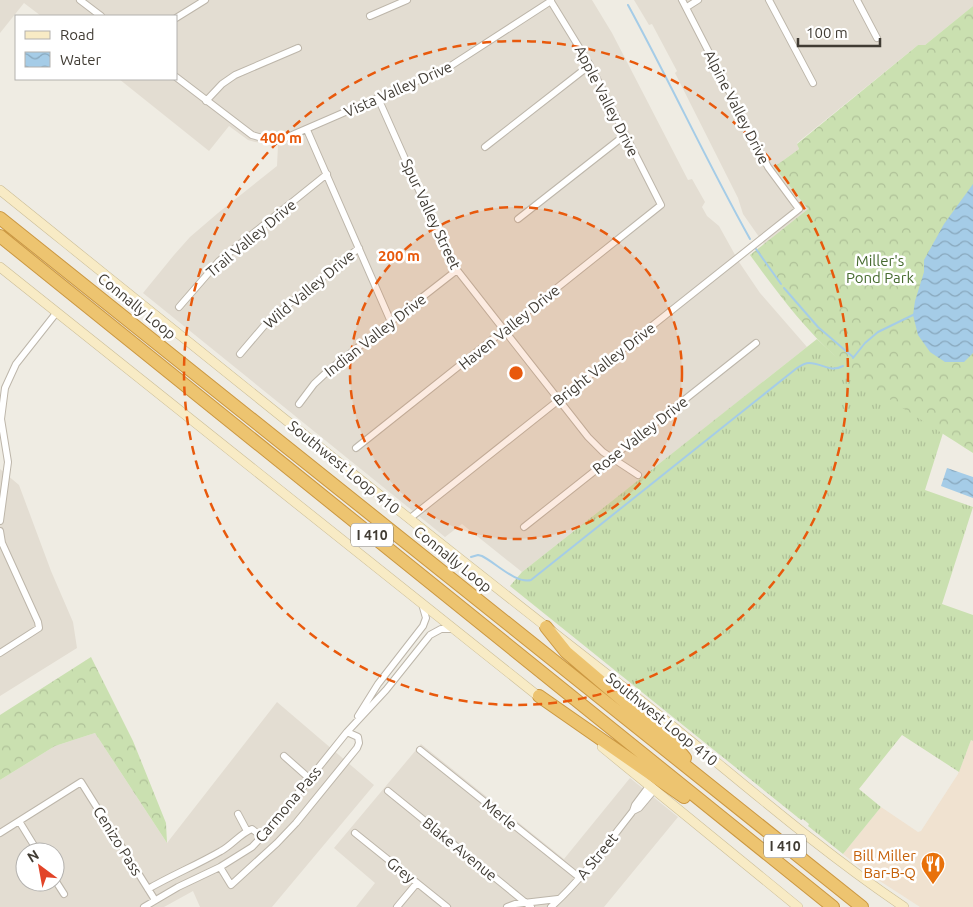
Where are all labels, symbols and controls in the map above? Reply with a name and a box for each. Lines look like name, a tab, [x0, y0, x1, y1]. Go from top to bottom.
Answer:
legend	[15, 15, 178, 80]
scale bar	[798, 15, 880, 47]
text: 100 m	[806, 24, 848, 41]
text: Road	[60, 26, 95, 43]
street label: Apple Valley Drive	[572, 43, 642, 159]
street label: Alpine Valley Drive	[701, 47, 773, 167]
text: Water	[60, 51, 101, 68]
street label: Vista Valley Drive	[341, 58, 455, 120]
text: 400 m	[260, 129, 302, 146]
street label: Spur Valley Street	[398, 156, 464, 272]
street label: Trail Valley Drive	[203, 196, 299, 280]
street label: Wild Valley Drive	[260, 246, 358, 332]
text: 200 m	[378, 247, 420, 264]
park label: Miller's Pond Park	[846, 252, 914, 286]
street label: Connally Loop	[95, 269, 179, 343]
street label: Haven Valley Drive	[455, 281, 563, 373]
street label: Indian Valley Drive	[321, 290, 429, 380]
street label: Bright Valley Drive	[550, 319, 658, 409]
centre of rings	[507, 364, 525, 382]
street label: Rose Valley Drive	[589, 393, 691, 477]
street label: Southwest Loop 410	[285, 417, 403, 517]
street label: Connally Loop	[411, 522, 495, 596]
road number: I 410	[351, 524, 393, 546]
street label: Southwest Loop 410	[603, 669, 721, 769]
street label: Carmona Pass	[251, 763, 325, 845]
street label: Merle	[479, 795, 521, 833]
street label: Cenizo Pass	[90, 803, 146, 879]
street label: Blake Avenue	[419, 814, 501, 884]
street label: A Street	[573, 829, 621, 883]
road number: I 410	[764, 834, 806, 858]
north arrow	[15, 842, 65, 892]
text: N	[24, 846, 42, 866]
place label: Bill Miller Bar-B-Q	[853, 847, 916, 881]
restaurant icon: Bill Miller Bar-B-Q	[920, 851, 946, 885]
street label: Grey	[384, 854, 418, 886]

